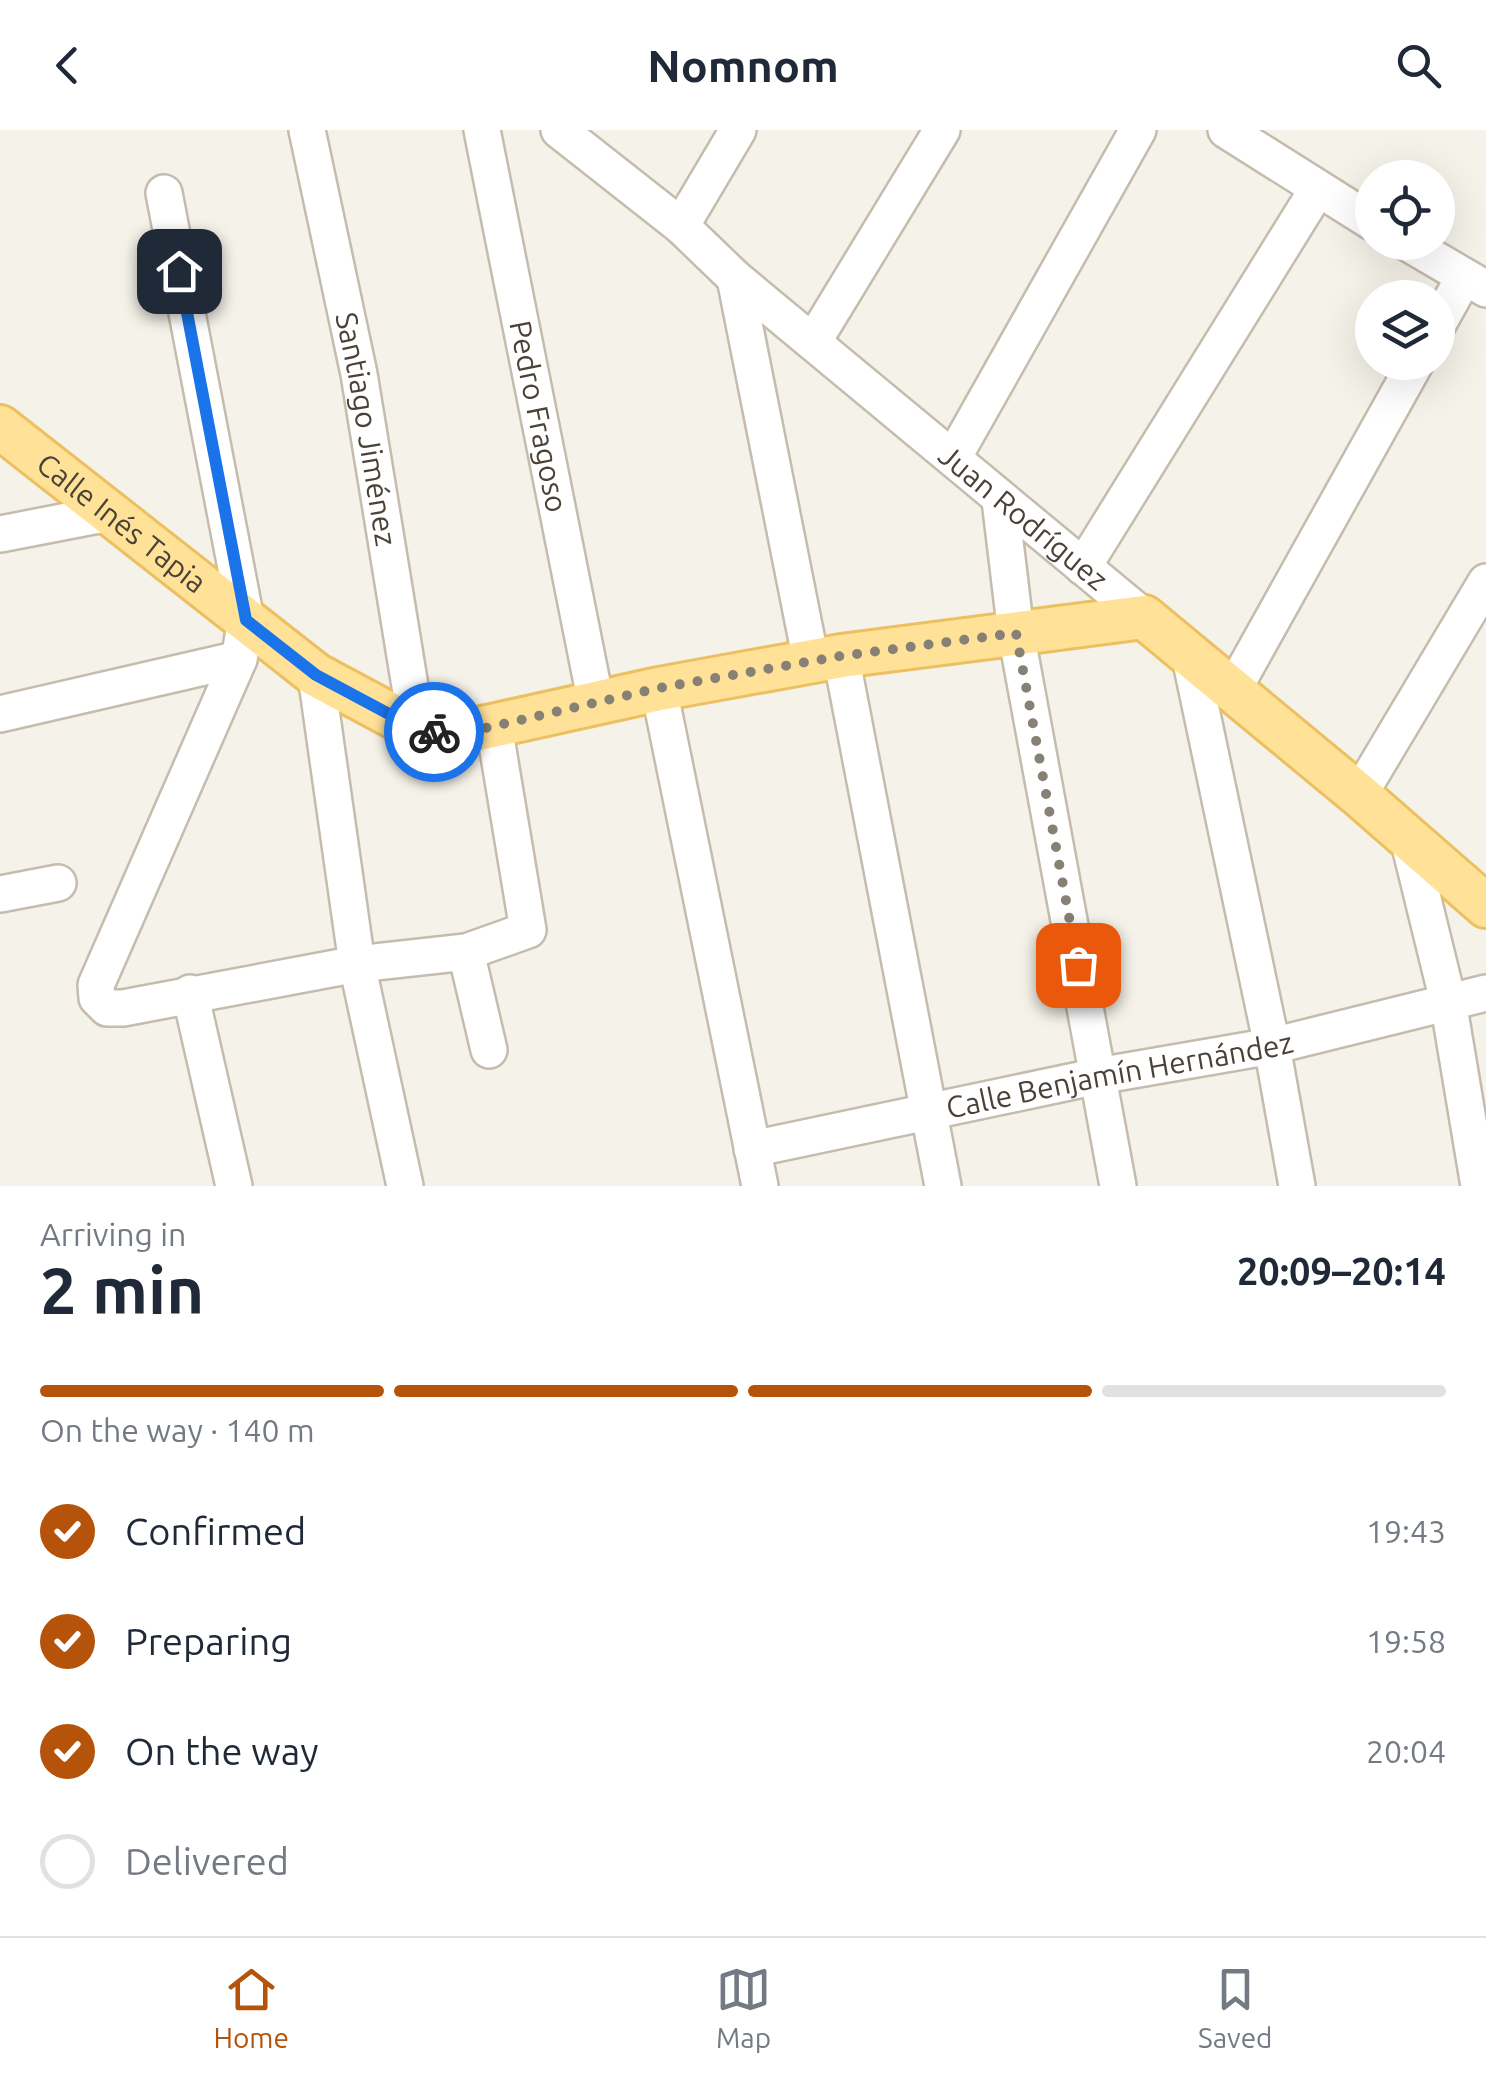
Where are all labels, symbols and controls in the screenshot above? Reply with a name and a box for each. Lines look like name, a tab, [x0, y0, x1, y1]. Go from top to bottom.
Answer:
icon: back	[40, 38, 95, 93]
icon: search	[1391, 38, 1446, 93]
text: Nomnom	[647, 40, 839, 91]
map controls	[1355, 160, 1455, 380]
button: locate	[1355, 160, 1455, 260]
pin	[137, 229, 222, 314]
icon: home	[152, 244, 207, 299]
button: layers	[1355, 280, 1455, 380]
street label: Santiago Jiménez	[329, 309, 404, 548]
street label: Pedro Fragoso	[503, 318, 575, 515]
street label: Juan Rodríguez	[932, 438, 1115, 597]
street label: Calle Inés Tapia	[31, 446, 213, 600]
courier	[384, 682, 484, 782]
icon: bike	[407, 705, 462, 760]
pin	[1036, 923, 1121, 1008]
icon: bag	[1051, 938, 1106, 993]
street label: Calle Benjamín Hernández	[943, 1024, 1296, 1125]
text: Arriving in	[40, 1216, 186, 1252]
text: 20:09–20:14	[1237, 1250, 1446, 1292]
text: 2 min	[40, 1253, 204, 1326]
text: On the way · 140 m	[40, 1412, 315, 1448]
icon: check	[40, 1504, 95, 1559]
text: Confirmed	[125, 1510, 306, 1552]
text: 19:43	[1366, 1513, 1446, 1549]
icon: check	[40, 1614, 95, 1669]
text: Preparing	[125, 1620, 292, 1662]
text: 19:58	[1366, 1623, 1446, 1659]
icon: check	[40, 1724, 95, 1779]
text: On the way	[125, 1730, 318, 1772]
text: 20:04	[1366, 1733, 1446, 1769]
text: Delivered	[125, 1840, 289, 1882]
tab: Home	[213, 1962, 289, 2053]
tab: Map	[716, 1962, 771, 2053]
tab: Saved	[1198, 1962, 1273, 2053]

